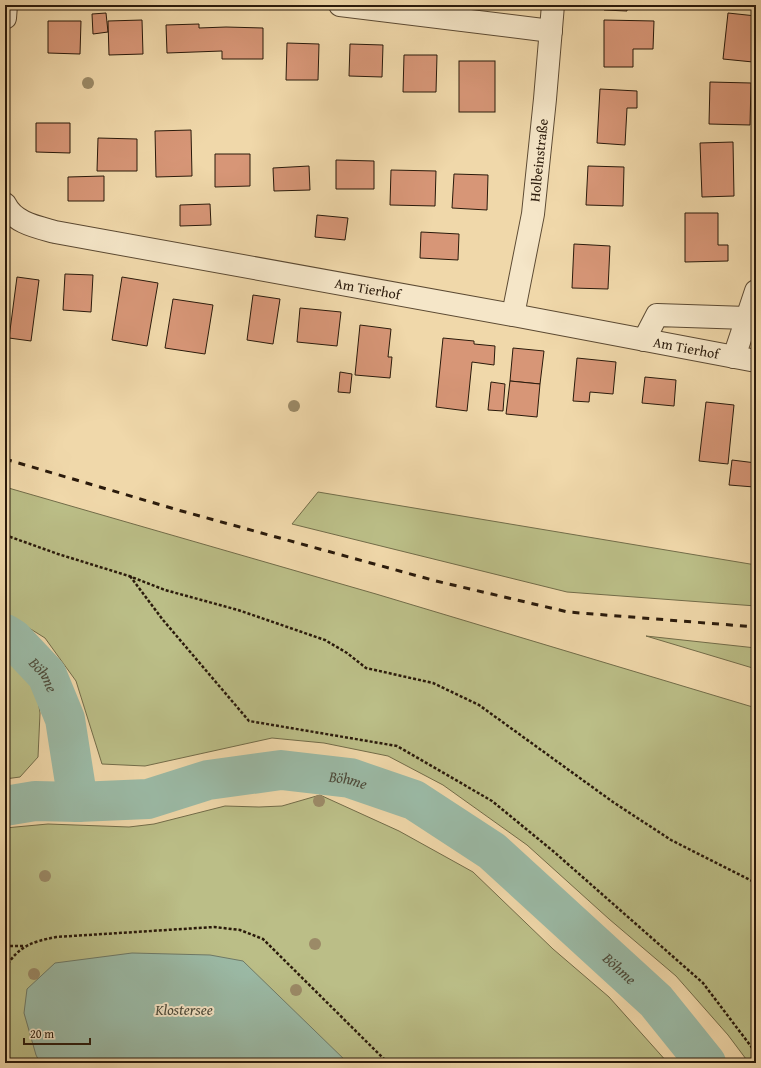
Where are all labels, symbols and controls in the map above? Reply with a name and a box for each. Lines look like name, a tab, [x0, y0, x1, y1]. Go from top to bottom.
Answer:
street label: Holbeinstraße	[524, 117, 553, 203]
street label: Am Tierhof	[333, 273, 404, 305]
street label: Am Tierhof	[652, 332, 722, 364]
water label: Böhme	[24, 652, 63, 695]
water label: Böhme	[327, 765, 370, 794]
water label: Böhme	[598, 947, 641, 989]
water label: Klostersee	[154, 999, 213, 1020]
scale bar	[24, 1020, 90, 1046]
text: 20 m	[30, 1025, 54, 1042]

